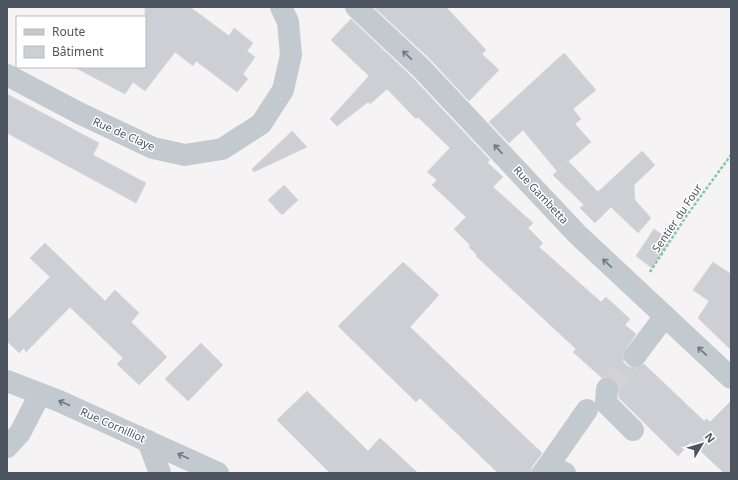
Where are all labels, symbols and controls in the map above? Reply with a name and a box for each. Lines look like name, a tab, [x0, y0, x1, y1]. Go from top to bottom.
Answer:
legend	[16, 16, 146, 68]
text: Route	[52, 23, 85, 40]
text: Bâtiment	[52, 43, 104, 60]
one-way arrow	[403, 51, 413, 60]
street label: Rue de Claye	[91, 113, 158, 154]
one-way arrow	[493, 144, 503, 154]
street label: Rue Gambetta	[511, 162, 572, 227]
street label: Sentier du Four	[648, 180, 705, 255]
one-way arrow	[602, 258, 612, 267]
one-way arrow	[698, 347, 708, 356]
one-way arrow	[58, 399, 70, 407]
street label: Rue Cornilliot	[78, 404, 148, 446]
north arrow	[682, 424, 722, 464]
text: N	[702, 429, 719, 446]
one-way arrow	[177, 452, 189, 460]

